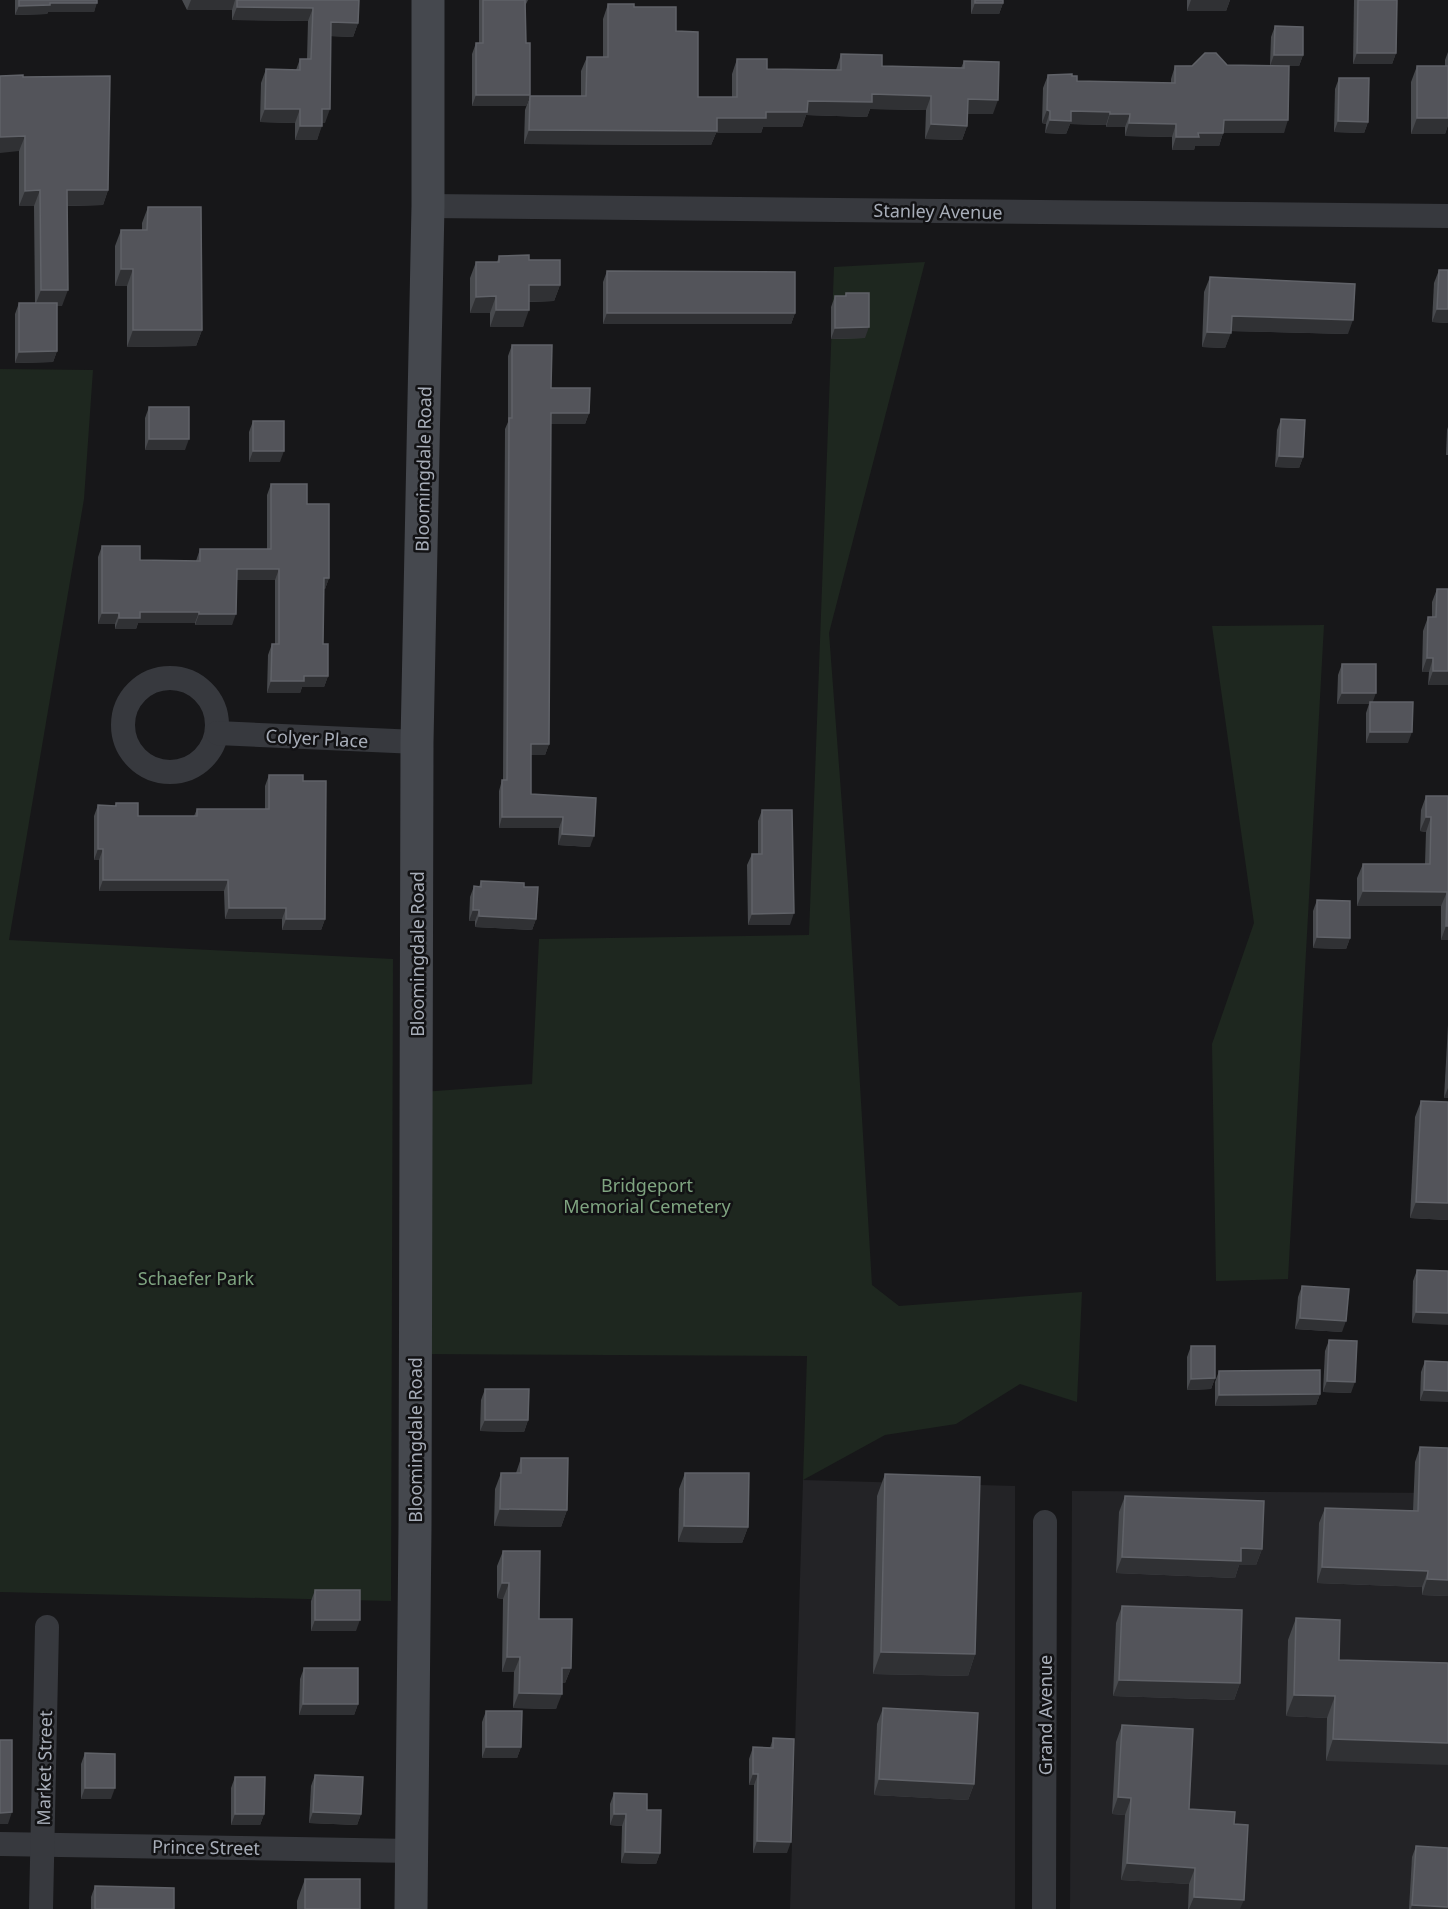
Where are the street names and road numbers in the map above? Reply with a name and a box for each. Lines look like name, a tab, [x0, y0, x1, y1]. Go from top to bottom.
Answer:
street label: Stanley Avenue	[873, 198, 1003, 224]
street label: Bloomingdale Road	[410, 386, 436, 552]
street label: Colyer Place	[265, 723, 369, 753]
street label: Bloomingdale Road	[405, 871, 429, 1037]
street label: Bloomingdale Road	[403, 1357, 427, 1523]
street label: Grand Avenue	[1033, 1655, 1057, 1775]
street label: Market Street	[31, 1710, 57, 1826]
street label: Prince Street	[152, 1834, 261, 1860]

